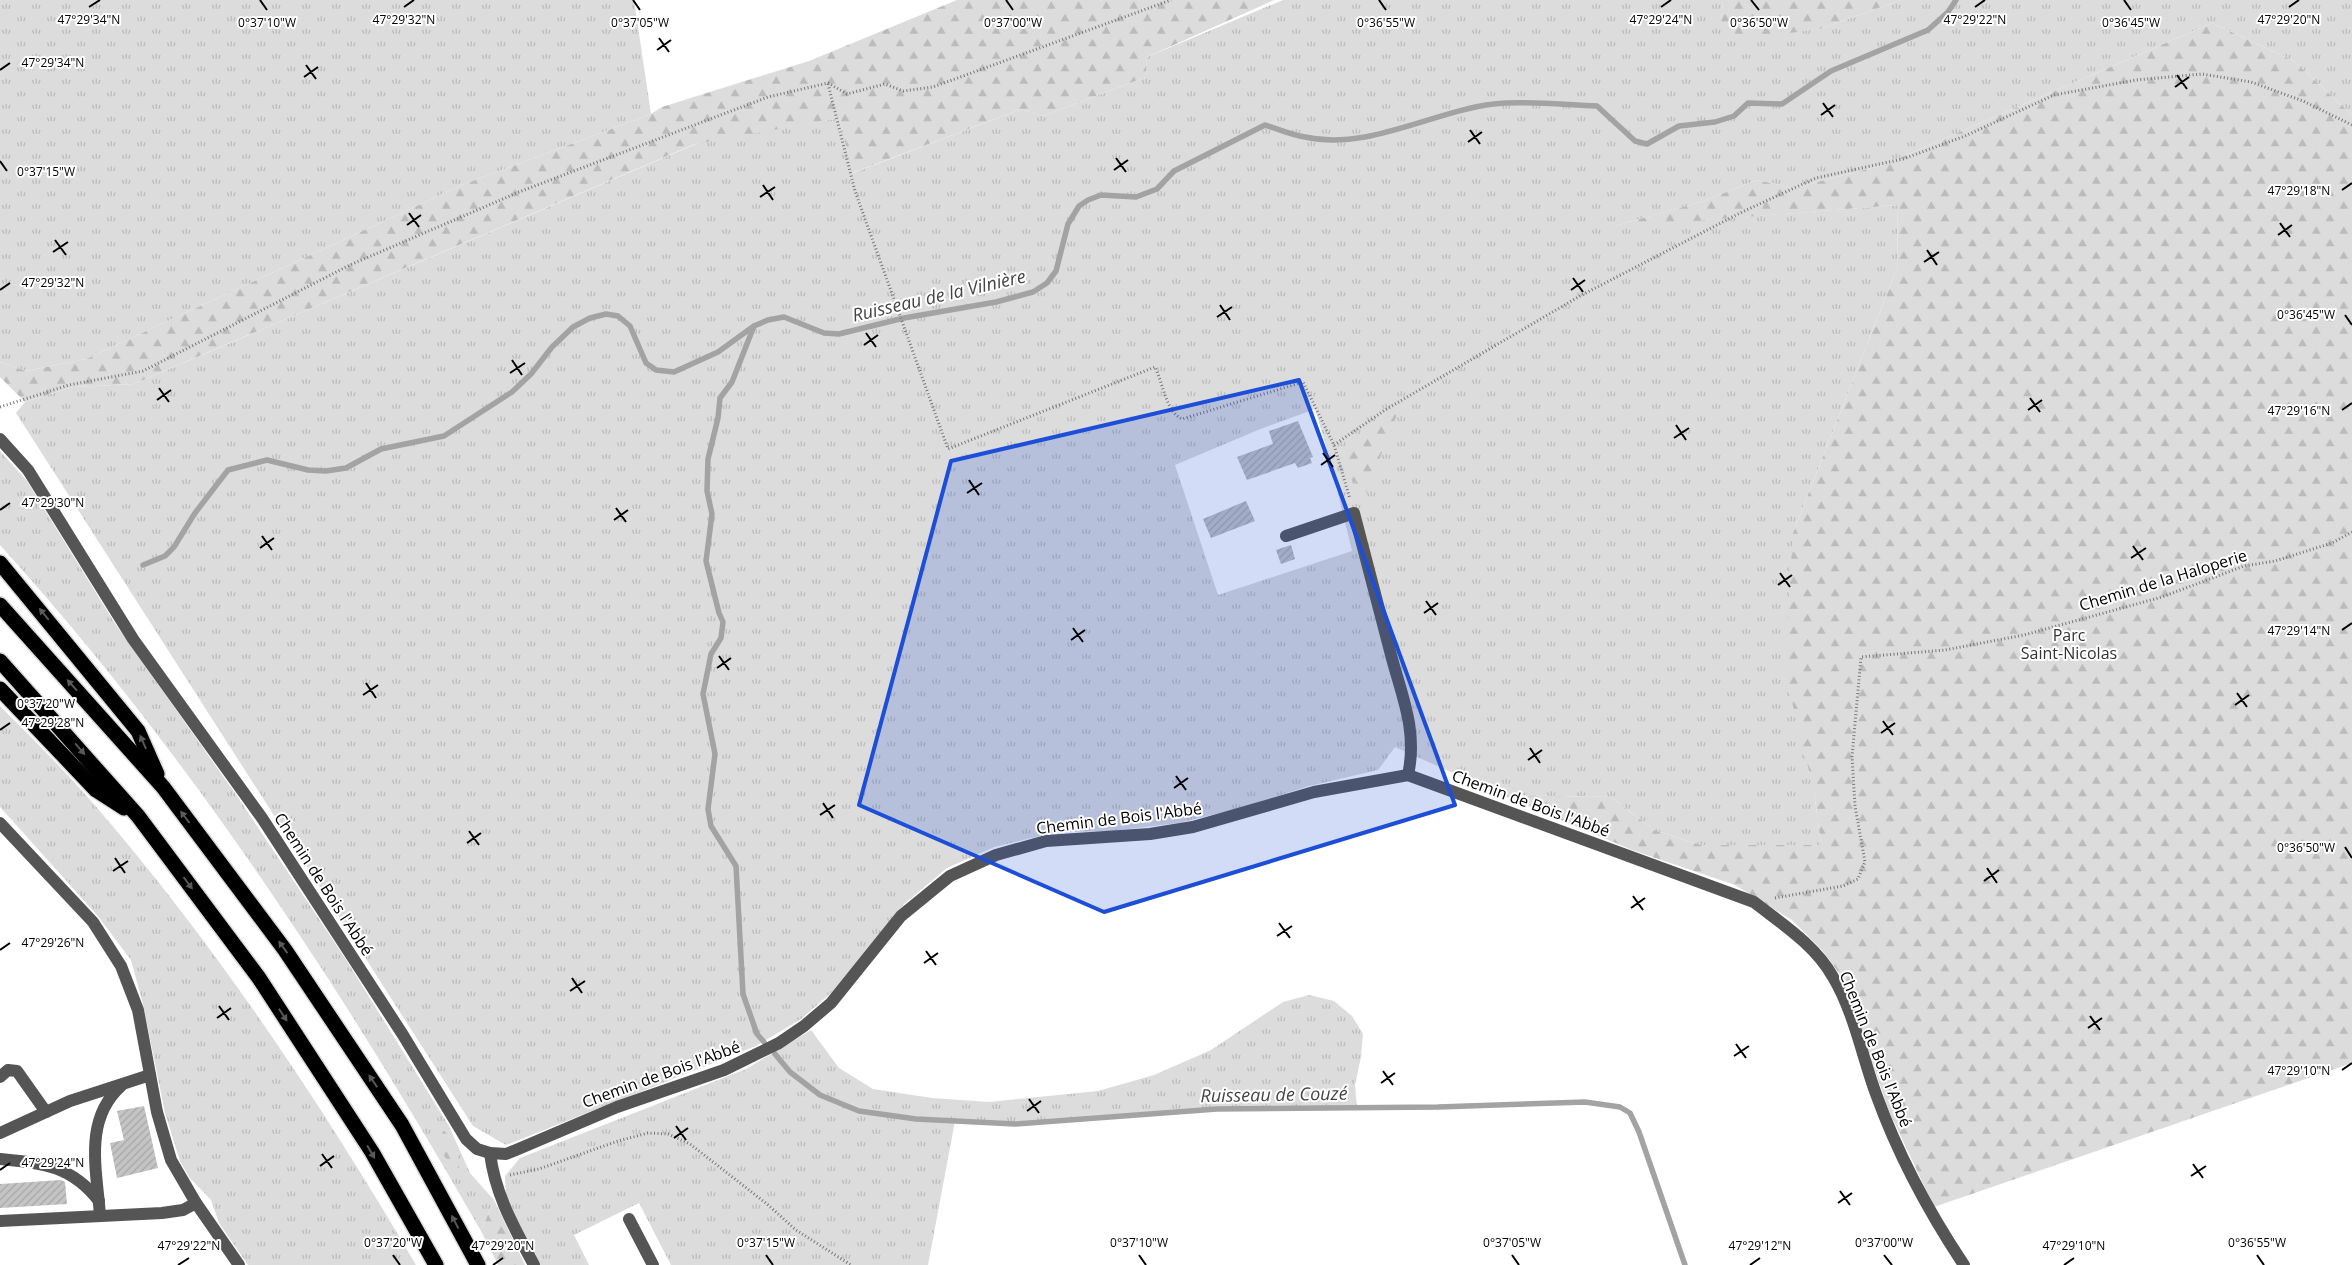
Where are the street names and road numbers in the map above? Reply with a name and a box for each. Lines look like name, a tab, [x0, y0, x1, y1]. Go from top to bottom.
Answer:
street label: Chemin de la Haloperie	[2076, 544, 2250, 616]
street label: Chemin de Bois l'Abbé	[1449, 764, 1613, 842]
street label: Chemin de Bois l'Abbé	[1035, 797, 1203, 839]
street label: Chemin de Bois l'Abbé	[269, 808, 379, 960]
street label: Chemin de Bois l'Abbé	[1835, 968, 1917, 1130]
street label: Chemin de Bois l'Abbé	[579, 1035, 743, 1113]

